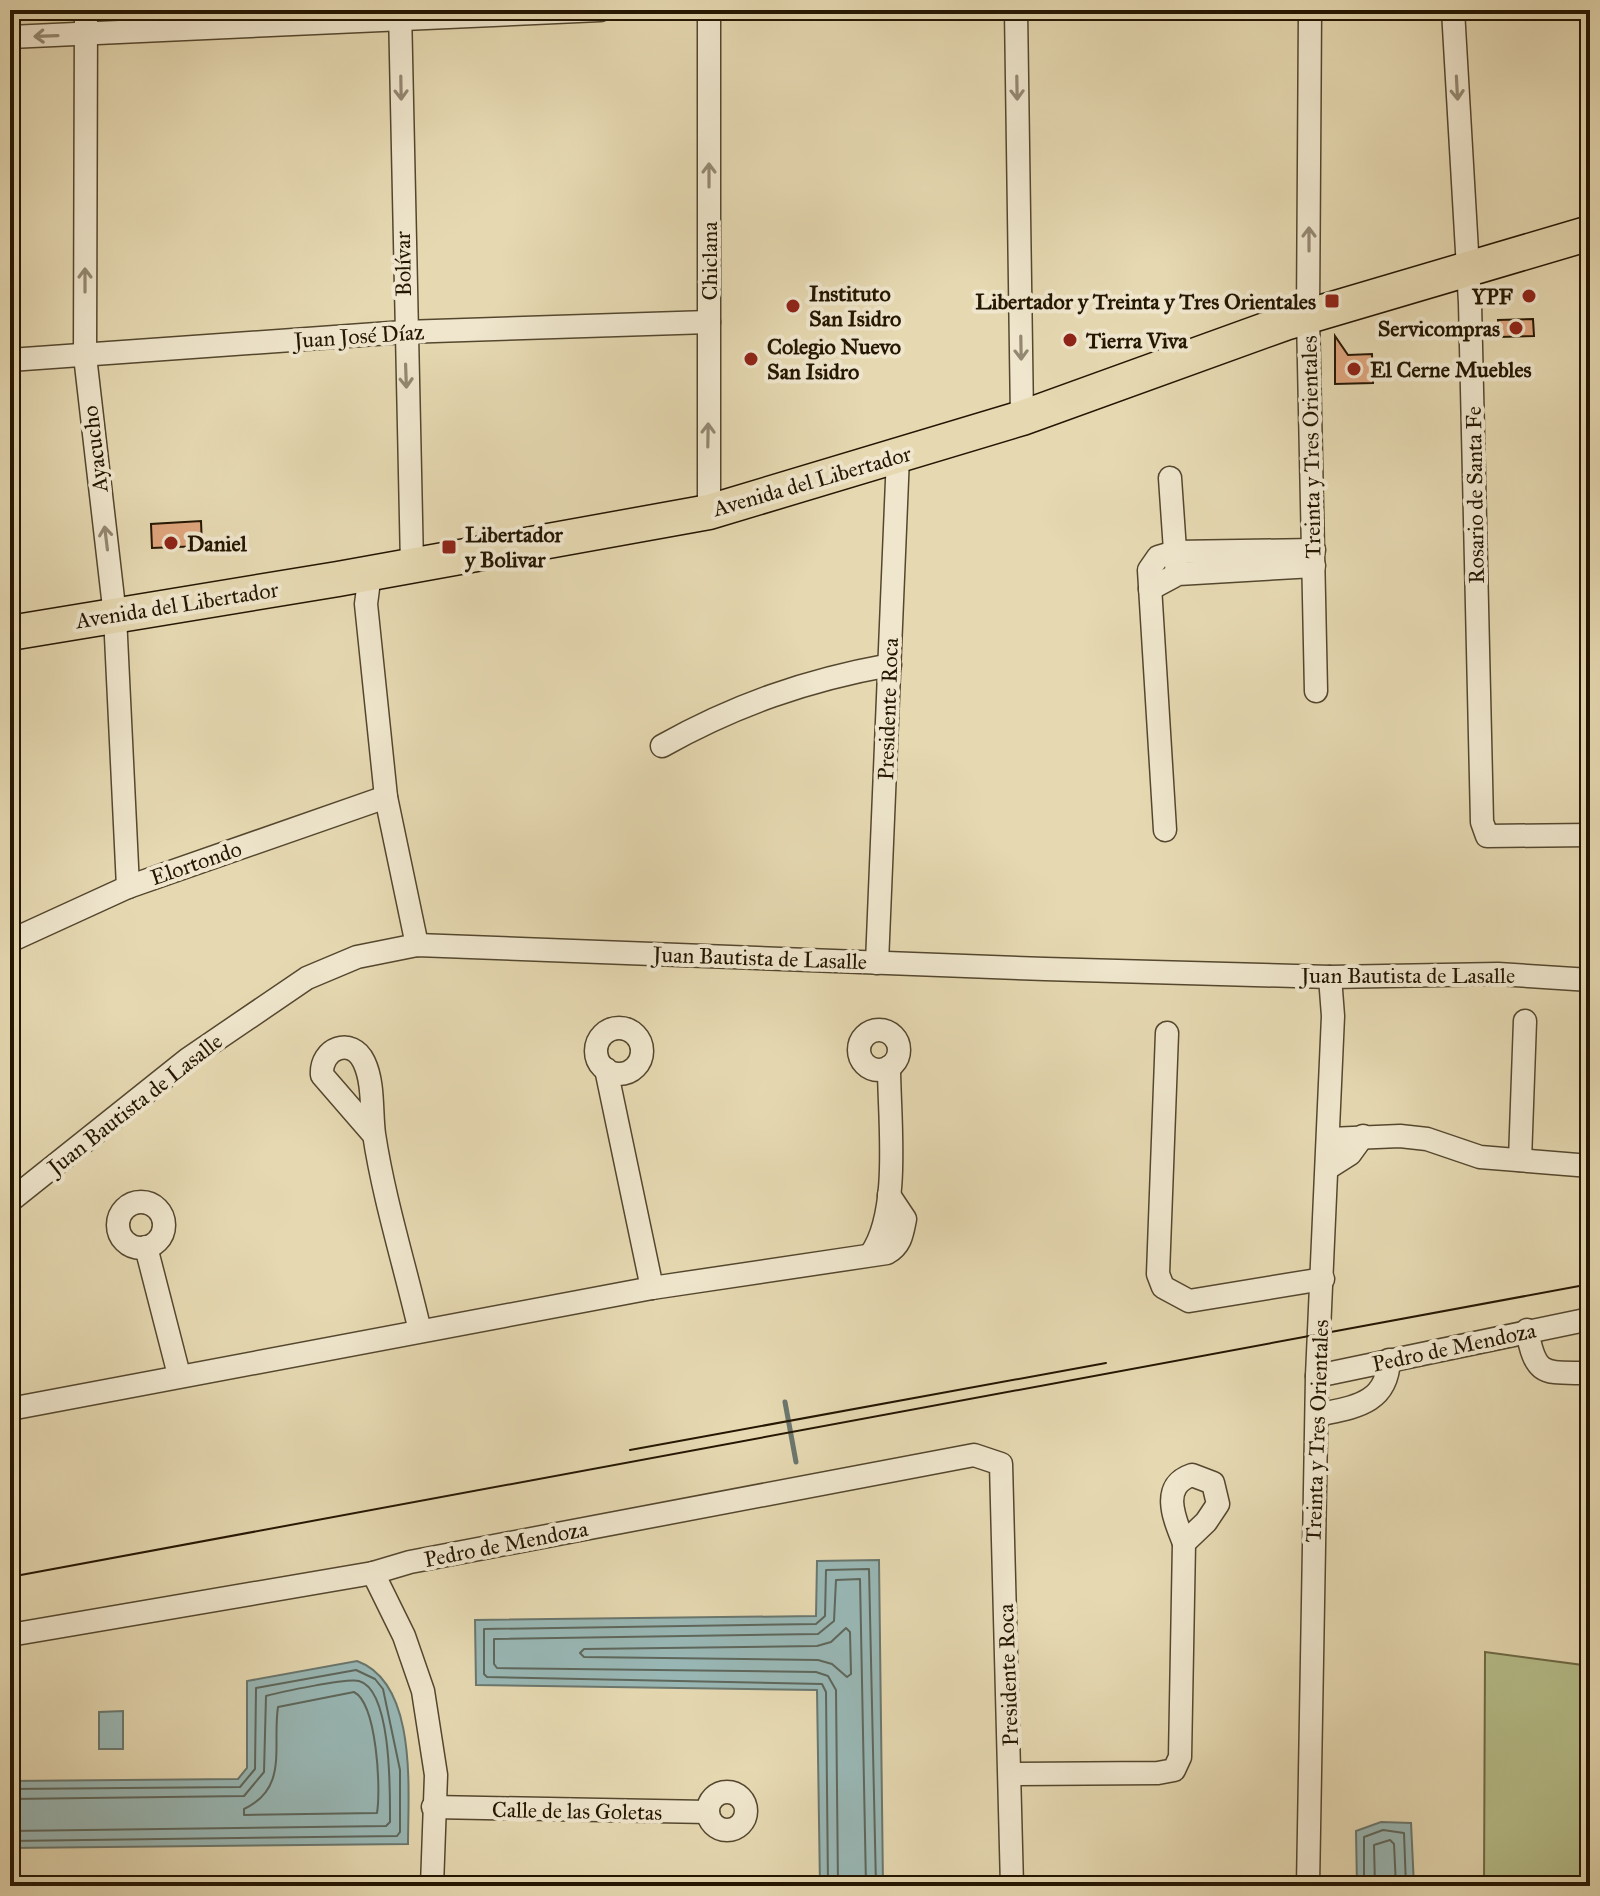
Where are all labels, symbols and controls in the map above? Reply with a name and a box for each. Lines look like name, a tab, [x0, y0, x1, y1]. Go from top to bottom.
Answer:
one-way arrow	[33, 28, 60, 43]
one-way arrow	[393, 74, 409, 101]
one-way arrow	[1009, 74, 1025, 101]
one-way arrow	[1450, 74, 1465, 101]
one-way arrow	[701, 162, 717, 189]
street label: Chiclana	[696, 221, 723, 300]
one-way arrow	[1301, 226, 1317, 253]
street label: Bolívar	[389, 230, 417, 297]
one-way arrow	[77, 267, 93, 294]
place label: Instituto San Isidro	[809, 280, 901, 332]
place label: YPF	[1471, 283, 1514, 310]
marker: YPF	[1520, 287, 1538, 305]
place label: Libertador y Treinta y Tres Orientales	[975, 288, 1316, 315]
marker: Libertador y Treinta y Tres Orientales	[1323, 292, 1341, 310]
marker: Instituto San Isidro	[784, 297, 802, 315]
place label: Servicompras	[1378, 315, 1500, 342]
street label: Juan José Díaz	[291, 318, 425, 354]
marker: Servicompras	[1507, 319, 1525, 337]
place label: Tierra Viva	[1085, 327, 1188, 354]
marker: Tierra Viva	[1061, 331, 1079, 349]
place label: Colegio Nuevo San Isidro	[767, 333, 901, 385]
one-way arrow	[1013, 334, 1029, 361]
street label: Treinta y Tres Orientales	[1296, 335, 1326, 559]
marker: Colegio Nuevo San Isidro	[742, 350, 760, 368]
place label: El Cerne Muebles	[1370, 356, 1532, 383]
marker: El Cerne Muebles	[1345, 360, 1363, 378]
one-way arrow	[398, 362, 413, 389]
street label: Ayacucho	[76, 404, 114, 495]
street label: Rosario de Santa Fe	[1460, 406, 1490, 584]
one-way arrow	[700, 422, 715, 449]
street label: Avenida del Libertador	[709, 440, 915, 523]
place label: Libertador y Bolivar	[464, 521, 564, 573]
one-way arrow	[98, 526, 113, 551]
place label: Daniel	[187, 530, 248, 557]
marker: Daniel	[162, 534, 180, 552]
marker: Libertador y Bolivar	[440, 538, 458, 556]
street label: Avenida del Libertador	[73, 576, 281, 635]
street label: Presidente Roca	[872, 637, 904, 781]
street label: Elortondo	[147, 835, 245, 891]
street label: Juan Bautista de Lasalle	[651, 941, 867, 975]
street label: Juan Bautista de Lasalle	[1299, 962, 1515, 989]
street label: Juan Bautista de Lasalle	[41, 1027, 228, 1182]
street label: Pedro de Mendoza	[1370, 1316, 1539, 1378]
street label: Treinta y Tres Orientales	[1300, 1319, 1334, 1543]
street label: Pedro de Mendoza	[422, 1515, 591, 1573]
street label: Presidente Roca	[992, 1603, 1024, 1747]
street label: Calle de las Goletas	[492, 1796, 662, 1826]

